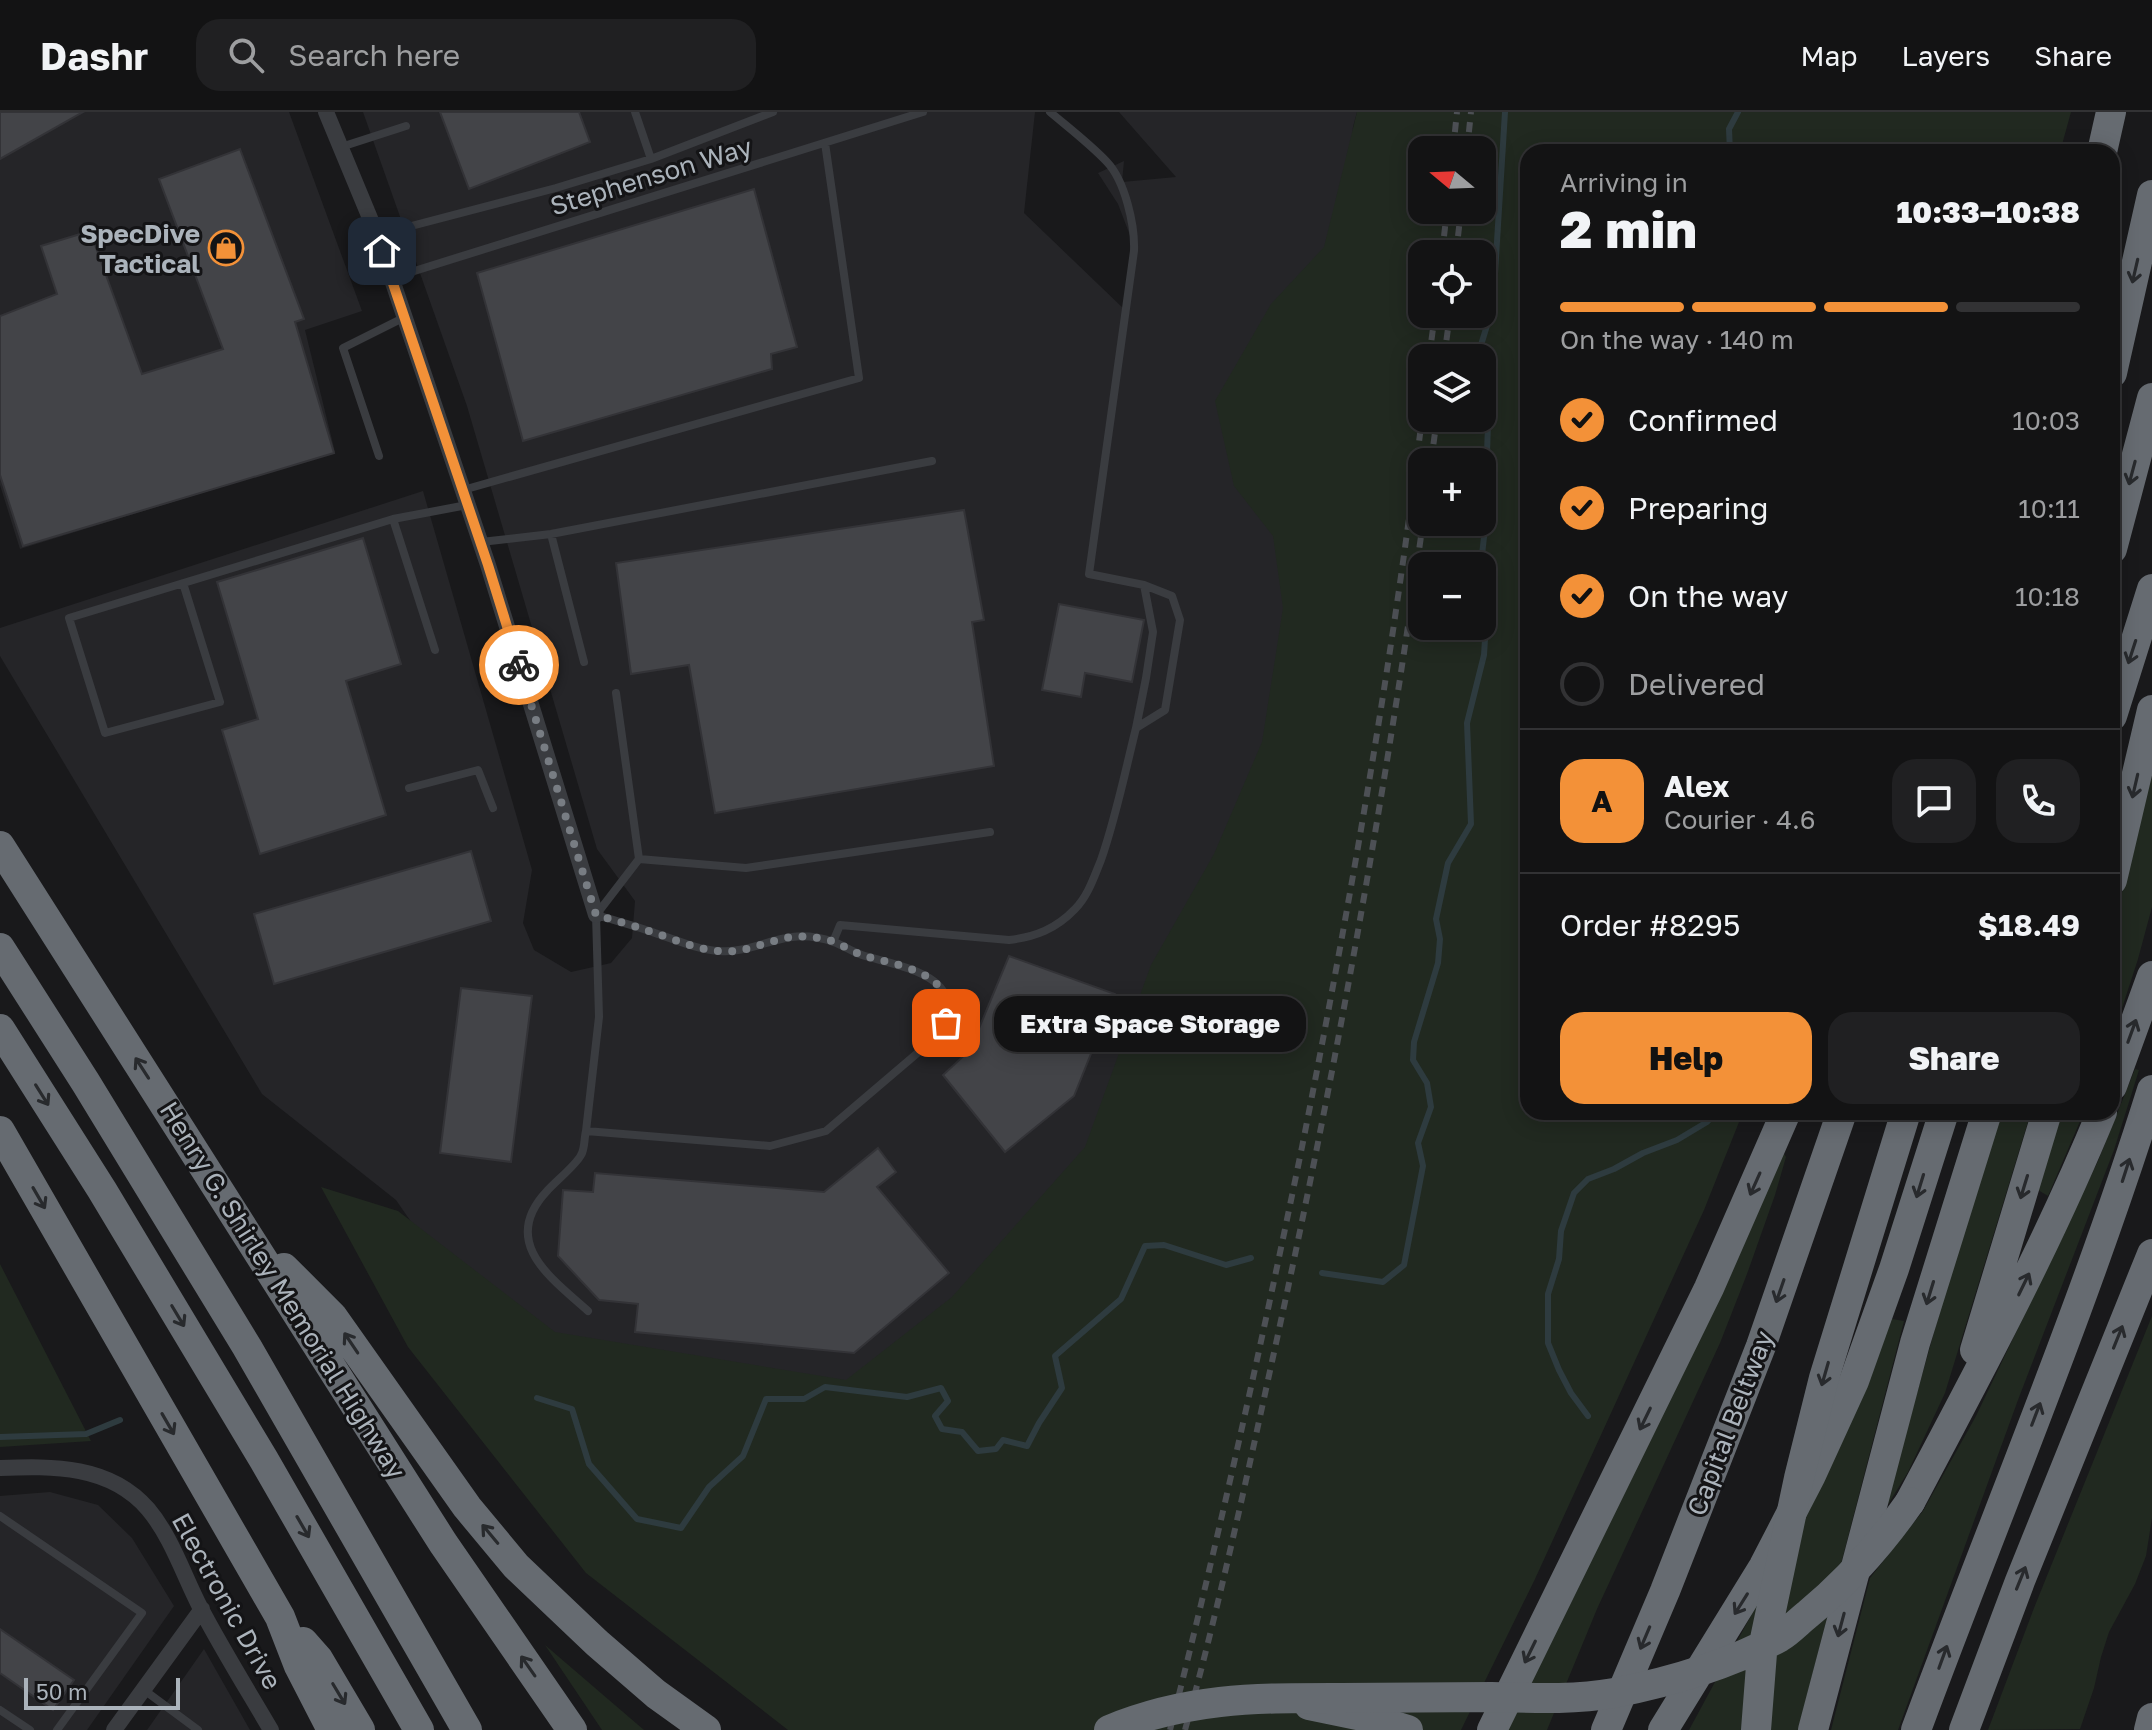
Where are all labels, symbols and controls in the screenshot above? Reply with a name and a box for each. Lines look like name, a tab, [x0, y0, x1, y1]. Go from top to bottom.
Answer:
search box	[196, 19, 756, 91]
text: Dashr	[40, 33, 148, 78]
icon: search	[224, 33, 268, 77]
text: Search here	[288, 37, 460, 73]
text: Map	[1800, 39, 1858, 72]
text: Layers	[1902, 39, 1990, 72]
text: Share	[2034, 39, 2112, 72]
street label: Stephenson Way	[546, 130, 756, 221]
north arrow	[1408, 136, 1496, 224]
map controls	[1408, 136, 1496, 640]
text: Arriving in	[1560, 167, 1688, 198]
text: 10:33–10:38	[1897, 194, 2080, 230]
text: 2 min	[1560, 197, 1697, 259]
pin	[348, 217, 416, 285]
place label: SpecDive Tactical	[80, 218, 200, 279]
shop icon: SpecDive Tactical	[207, 229, 245, 267]
icon: home	[360, 229, 404, 273]
button: locate	[1408, 240, 1496, 328]
one-way arrow	[2127, 258, 2142, 283]
text: On the way · 140 m	[1560, 324, 1794, 355]
button: layers	[1408, 344, 1496, 432]
icon: check	[1560, 398, 1604, 442]
text: Confirmed	[1628, 402, 1778, 438]
text: 10:03	[2012, 405, 2080, 436]
button: +	[1408, 448, 1496, 536]
one-way arrow	[2124, 460, 2139, 486]
icon: check	[1560, 486, 1604, 530]
text: Preparing	[1628, 490, 1769, 526]
text: 10:11	[2018, 493, 2080, 524]
button: −	[1408, 552, 1496, 640]
icon: check	[1560, 574, 1604, 618]
text: On the way	[1628, 578, 1788, 614]
text: 10:18	[2015, 581, 2080, 612]
courier	[479, 625, 559, 705]
one-way arrow	[2124, 639, 2139, 665]
icon: bike	[497, 643, 541, 687]
text: Delivered	[1628, 666, 1765, 702]
button: chat	[1892, 759, 1976, 843]
button: phone	[1996, 759, 2080, 843]
text: Alex	[1664, 768, 1729, 804]
one-way arrow	[2127, 773, 2142, 798]
text: A	[1591, 783, 1613, 819]
text: Courier · 4.6	[1664, 804, 1816, 835]
text: Order #8295	[1560, 907, 1740, 943]
text: $18.49	[1978, 907, 2080, 943]
pin	[912, 989, 980, 1057]
callout: Extra Space Storage	[994, 995, 1306, 1051]
icon: bag	[924, 1001, 968, 1045]
text: Extra Space Storage	[1020, 1008, 1280, 1039]
button: Help	[1560, 1012, 1812, 1104]
button: Share	[1828, 1012, 2080, 1104]
one-way arrow	[2126, 1019, 2141, 1044]
one-way arrow	[133, 1057, 149, 1080]
one-way arrow	[34, 1083, 50, 1106]
street label: Henry G. Shirley Memorial Highway	[154, 1096, 413, 1485]
one-way arrow	[2119, 1158, 2134, 1183]
one-way arrow	[1747, 1171, 1762, 1195]
one-way arrow	[2016, 1173, 2031, 1199]
one-way arrow	[1912, 1174, 1927, 1199]
one-way arrow	[32, 1186, 47, 1210]
one-way arrow	[2017, 1273, 2032, 1297]
one-way arrow	[1772, 1279, 1786, 1303]
one-way arrow	[1922, 1281, 1937, 1306]
one-way arrow	[170, 1304, 186, 1327]
one-way arrow	[2112, 1325, 2127, 1350]
street label: Capital Beltway	[1681, 1326, 1780, 1520]
one-way arrow	[342, 1332, 359, 1354]
one-way arrow	[1817, 1361, 1832, 1386]
one-way arrow	[2030, 1402, 2044, 1427]
one-way arrow	[1636, 1406, 1652, 1430]
one-way arrow	[160, 1412, 176, 1435]
street label: Electronic Drive	[166, 1507, 288, 1695]
one-way arrow	[296, 1515, 311, 1539]
one-way arrow	[481, 1524, 499, 1545]
one-way arrow	[2015, 1566, 2029, 1591]
one-way arrow	[1733, 1592, 1749, 1615]
one-way arrow	[1832, 1612, 1847, 1638]
one-way arrow	[1637, 1625, 1652, 1650]
one-way arrow	[1522, 1640, 1537, 1664]
one-way arrow	[1937, 1645, 1951, 1670]
one-way arrow	[520, 1655, 536, 1677]
scale bar	[24, 1674, 180, 1710]
text: 50 m	[36, 1678, 87, 1705]
one-way arrow	[331, 1682, 347, 1705]

